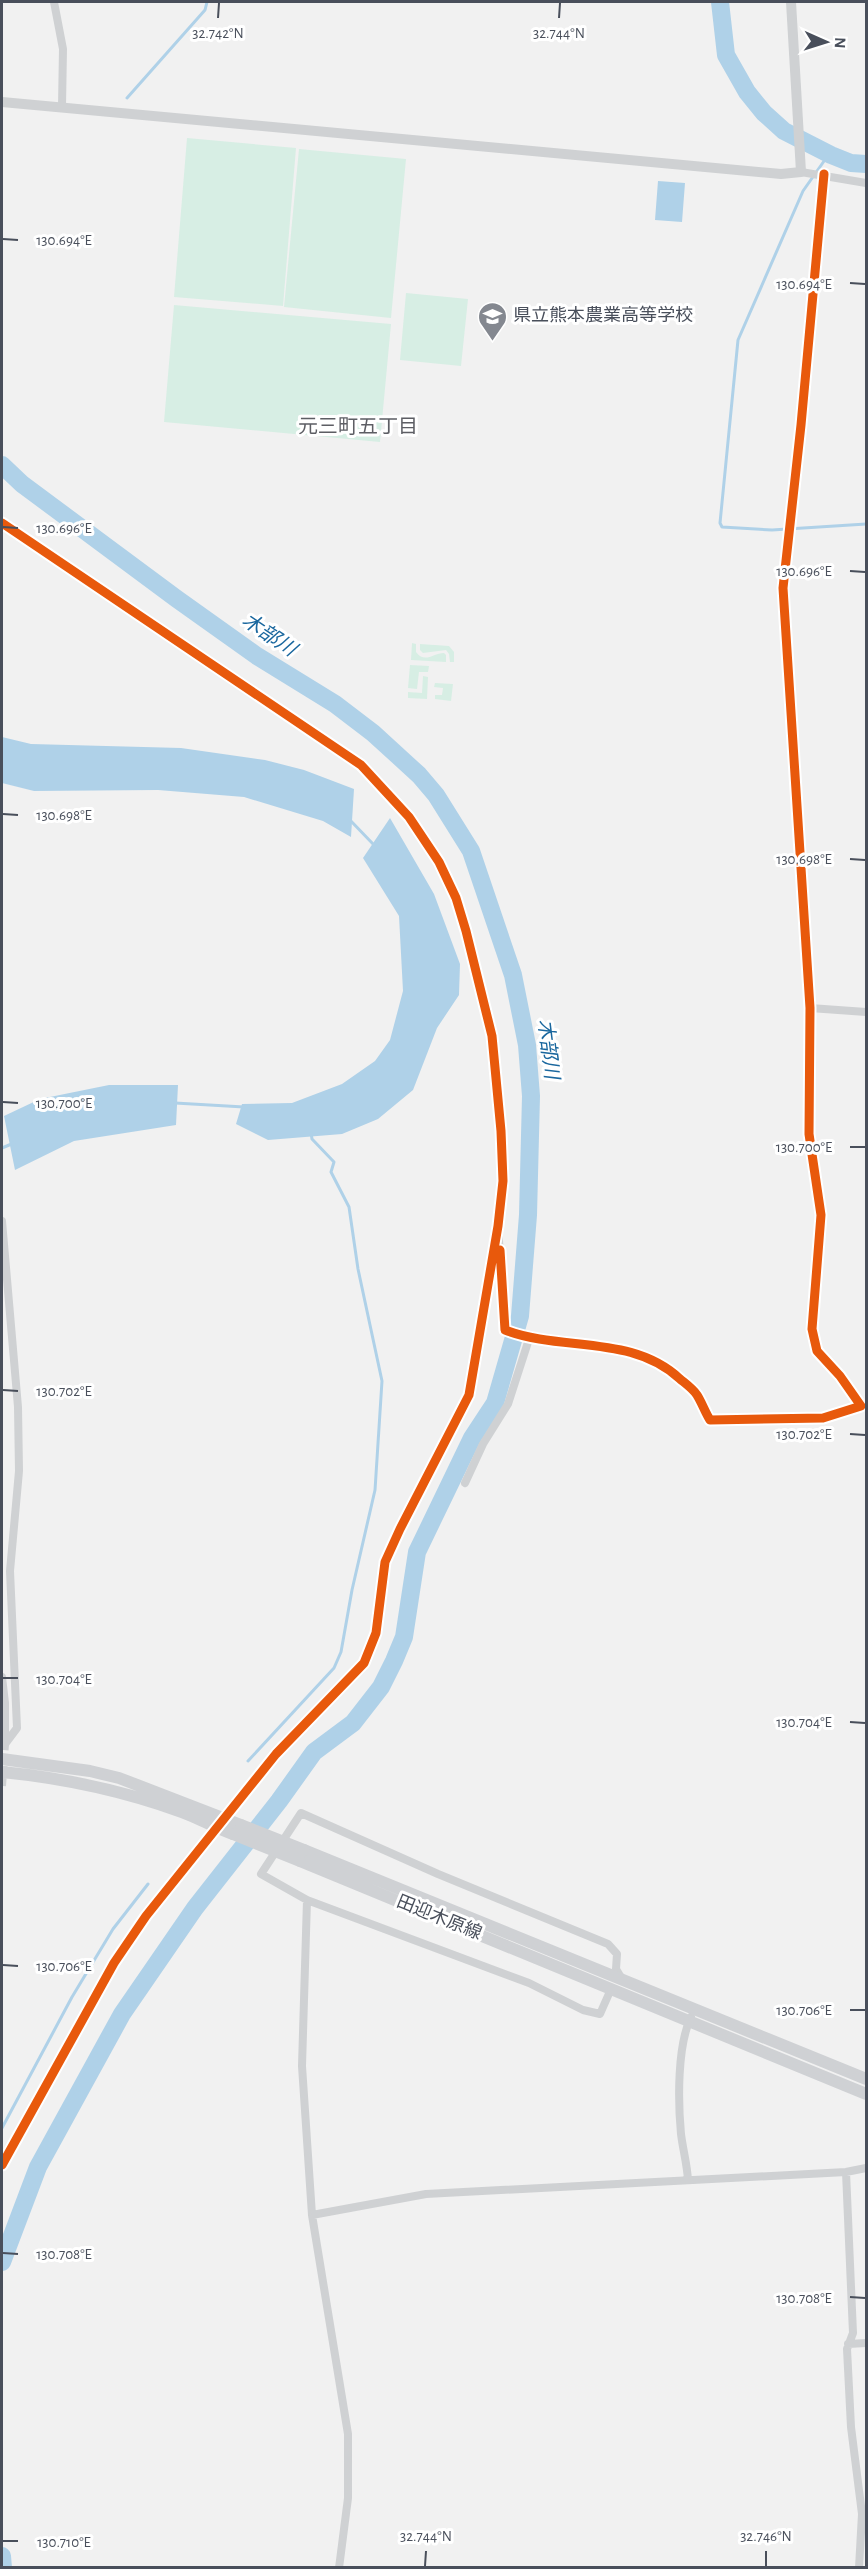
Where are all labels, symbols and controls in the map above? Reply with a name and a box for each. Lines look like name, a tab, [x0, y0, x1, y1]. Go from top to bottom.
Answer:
north arrow	[796, 12, 856, 72]
text: 32.742°N	[192, 26, 244, 41]
text: 32.744°N	[533, 26, 585, 41]
text: N	[832, 37, 848, 49]
text: 130.694°E	[36, 233, 92, 248]
text: 130.694°E	[776, 277, 832, 292]
school or university icon: 県立熊本農業高等学校	[476, 300, 508, 342]
place label: 県立熊本農業高等学校	[513, 305, 693, 325]
district label: 元三町五丁目	[298, 417, 418, 437]
text: 130.696°E	[36, 521, 92, 536]
text: 130.696°E	[776, 564, 832, 579]
water label: 木部川	[239, 609, 302, 661]
text: 130.698°E	[36, 808, 92, 823]
text: 130.698°E	[776, 852, 832, 867]
water label: 木部川	[534, 1018, 563, 1082]
text: 130.700°E	[36, 1096, 92, 1111]
text: 130.700°E	[776, 1140, 832, 1155]
text: 130.702°E	[36, 1384, 92, 1399]
text: 130.702°E	[776, 1427, 832, 1442]
text: 130.704°E	[36, 1672, 92, 1687]
text: 130.704°E	[776, 1715, 832, 1730]
street label: 田迎木原線	[394, 1891, 485, 1943]
text: 130.706°E	[36, 1959, 92, 1974]
text: 130.706°E	[776, 2003, 832, 2018]
text: 130.708°E	[36, 2247, 92, 2262]
text: 130.708°E	[776, 2291, 832, 2306]
text: 32.744°N	[400, 2529, 452, 2544]
text: 32.746°N	[740, 2529, 792, 2544]
text: 130.710°E	[37, 2535, 91, 2550]

